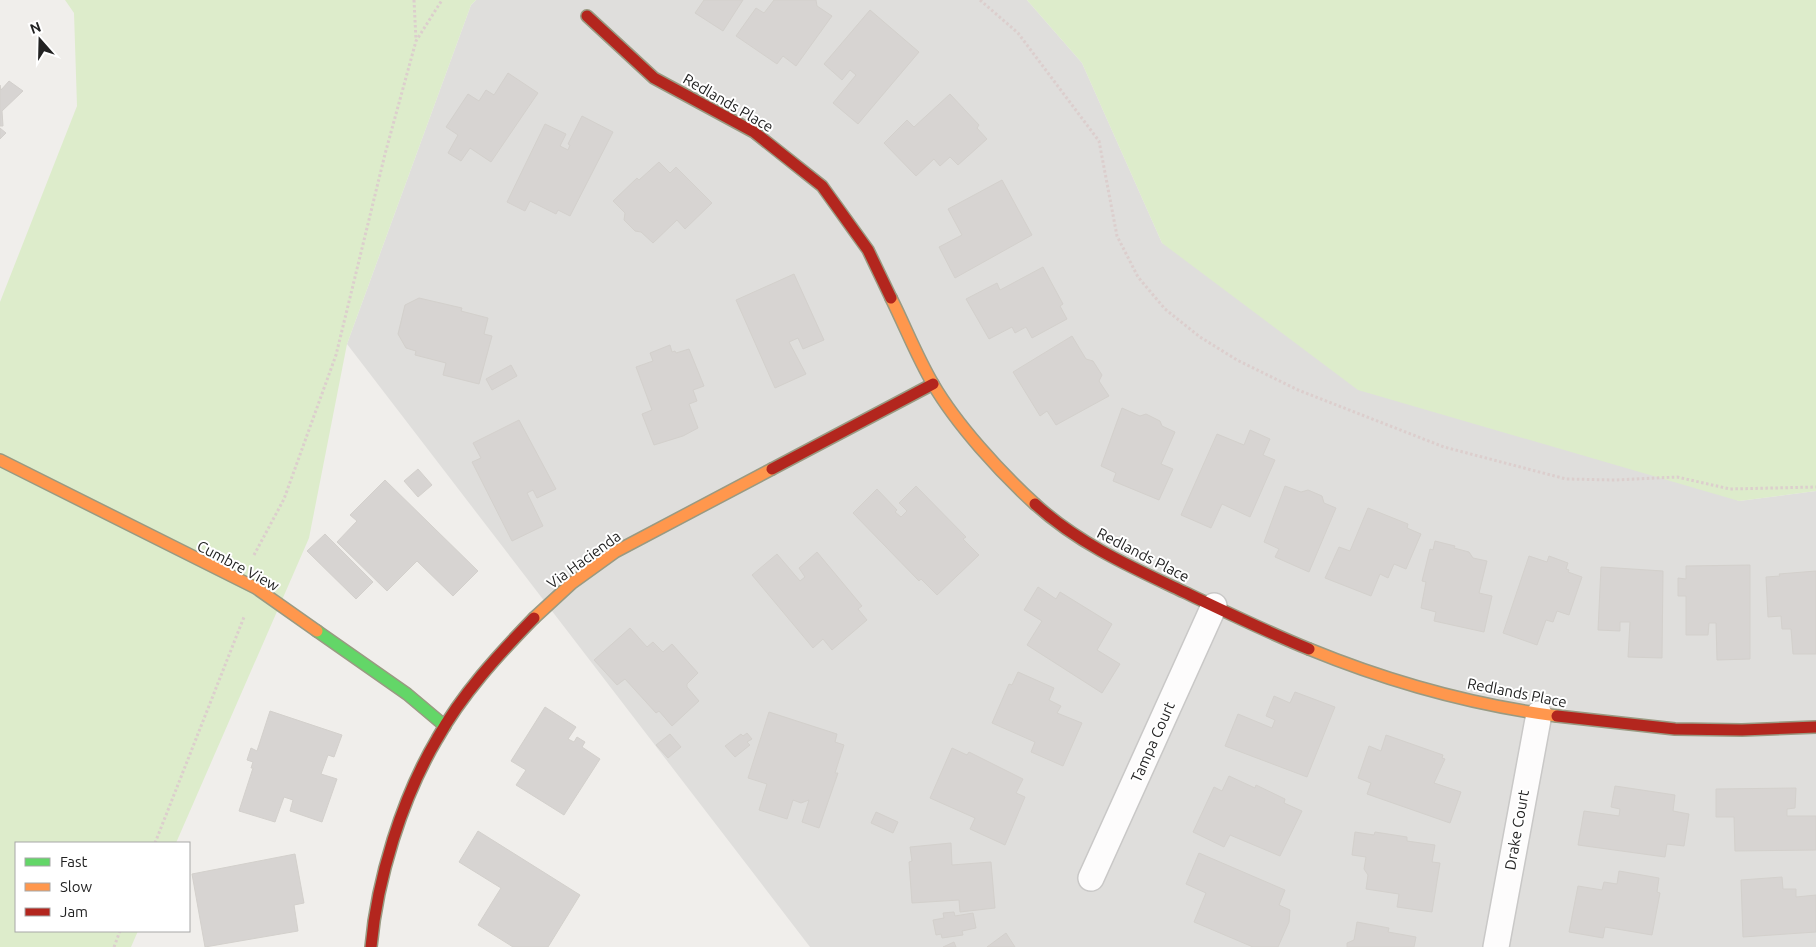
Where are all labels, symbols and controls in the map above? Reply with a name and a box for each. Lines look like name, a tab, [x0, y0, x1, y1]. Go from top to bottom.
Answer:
north arrow	[15, 15, 65, 65]
text: N	[28, 18, 43, 37]
street label: Redlands Place	[680, 70, 776, 135]
street label: Redlands Place	[1094, 524, 1192, 585]
street label: Via Hacienda	[544, 527, 624, 592]
street label: Cumbre View	[194, 537, 282, 594]
street label: Redlands Place	[1466, 675, 1568, 711]
street label: Tampa Court	[1127, 699, 1178, 785]
street label: Drake Court	[1501, 788, 1532, 871]
legend	[15, 842, 190, 932]
text: Fast	[60, 853, 88, 870]
text: Slow	[60, 878, 93, 895]
text: Jam	[60, 903, 88, 920]

